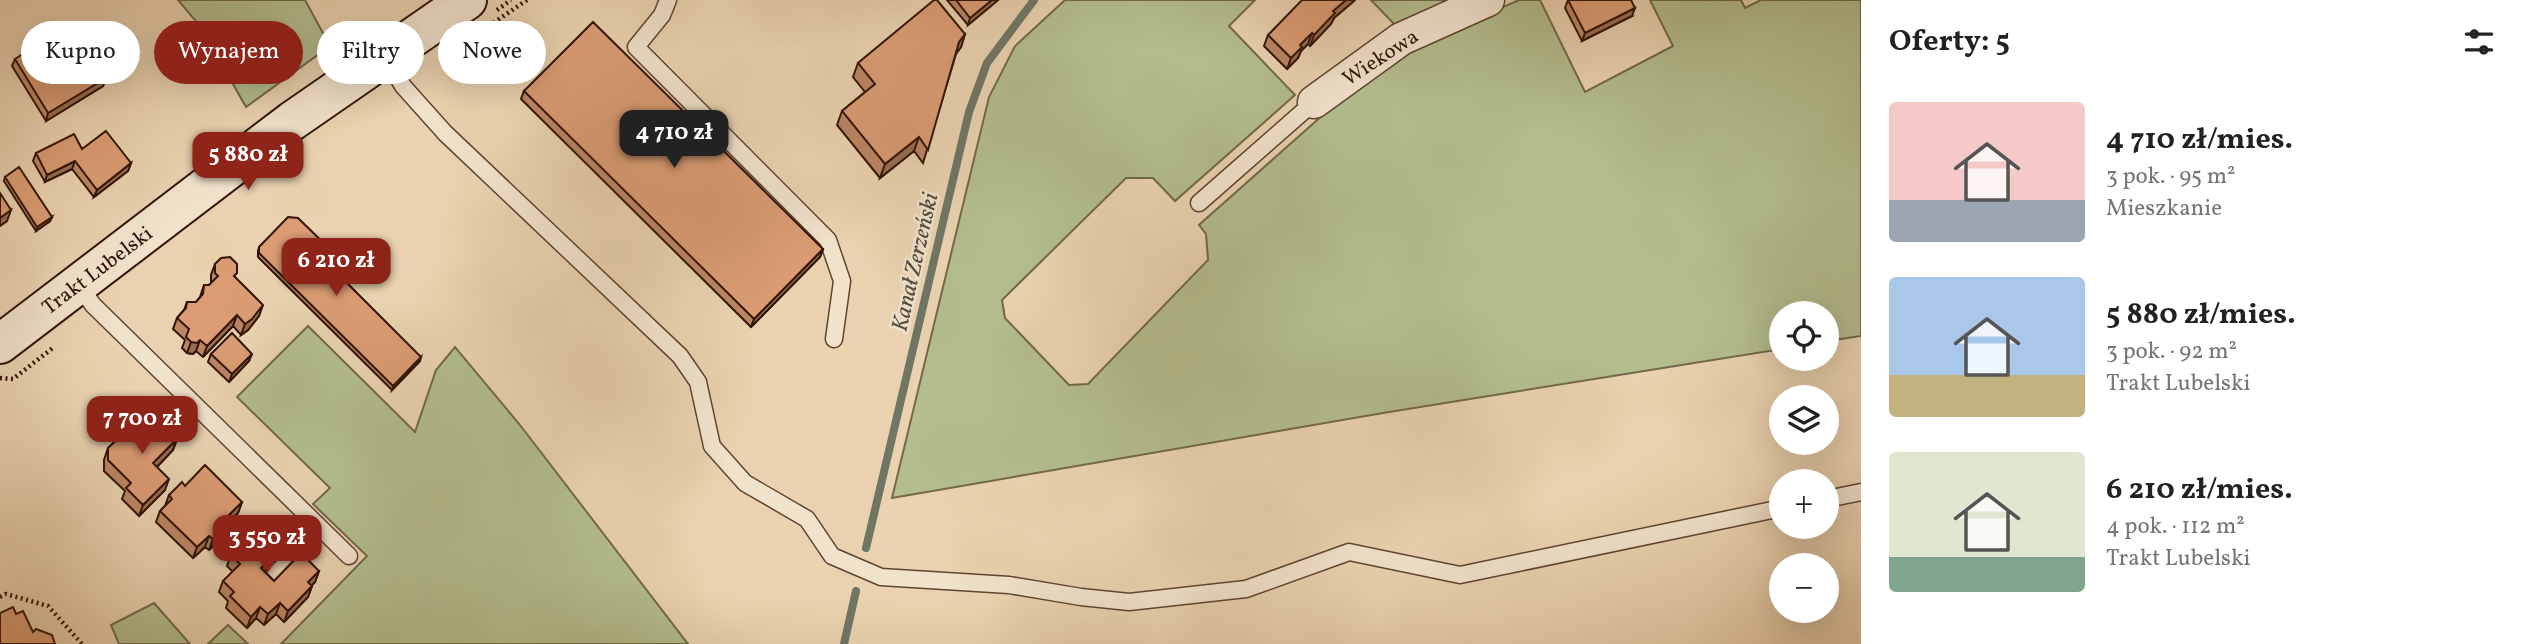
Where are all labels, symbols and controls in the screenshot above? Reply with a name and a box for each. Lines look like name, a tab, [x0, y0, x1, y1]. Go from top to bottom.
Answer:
chip: Kupno	[21, 21, 140, 84]
chip: Wynajem	[154, 21, 303, 84]
chip: Filtry	[317, 21, 424, 84]
chip: Nowe	[438, 21, 546, 84]
text: Oferty: 5	[1889, 21, 2010, 63]
street label: Wiekowa	[1337, 23, 1425, 94]
icon: filters	[2460, 23, 2498, 61]
pin: 4 710 zł	[602, 110, 746, 170]
text: 4 710 zł	[635, 117, 713, 149]
text: 4 710 zł/mies.	[2106, 119, 2293, 161]
icon: home	[1945, 130, 2029, 214]
pin: 5 880 zł	[176, 132, 320, 192]
text: 5 880 zł	[208, 139, 288, 171]
text: 3 pok. · 95 m²	[2106, 161, 2236, 193]
water label: Kanał Zerzeński	[884, 190, 947, 335]
text: Mieszkanie	[2106, 193, 2222, 225]
street label: Trakt Lubelski	[37, 220, 159, 322]
pin: 6 210 zł	[264, 238, 408, 298]
text: 6 210 zł	[298, 245, 374, 277]
text: 5 880 zł/mies.	[2106, 294, 2296, 336]
map controls	[1769, 301, 1839, 623]
button: locate	[1769, 301, 1839, 371]
icon: home	[1945, 305, 2029, 389]
text: 3 pok. · 92 m²	[2106, 336, 2237, 368]
text: Trakt Lubelski	[2106, 368, 2250, 400]
button: layers	[1769, 385, 1839, 455]
pin: 7 700 zł	[70, 396, 214, 456]
text: 7 700 zł	[103, 403, 181, 435]
button: +	[1769, 469, 1839, 539]
text: 6 210 zł/mies.	[2106, 469, 2293, 511]
icon: home	[1945, 480, 2029, 564]
text: 4 pok. · 112 m²	[2106, 511, 2245, 543]
pin: 3 550 zł	[195, 516, 339, 575]
text: 3 550 zł	[229, 522, 305, 554]
text: Trakt Lubelski	[2106, 543, 2250, 575]
button: −	[1769, 553, 1839, 623]

